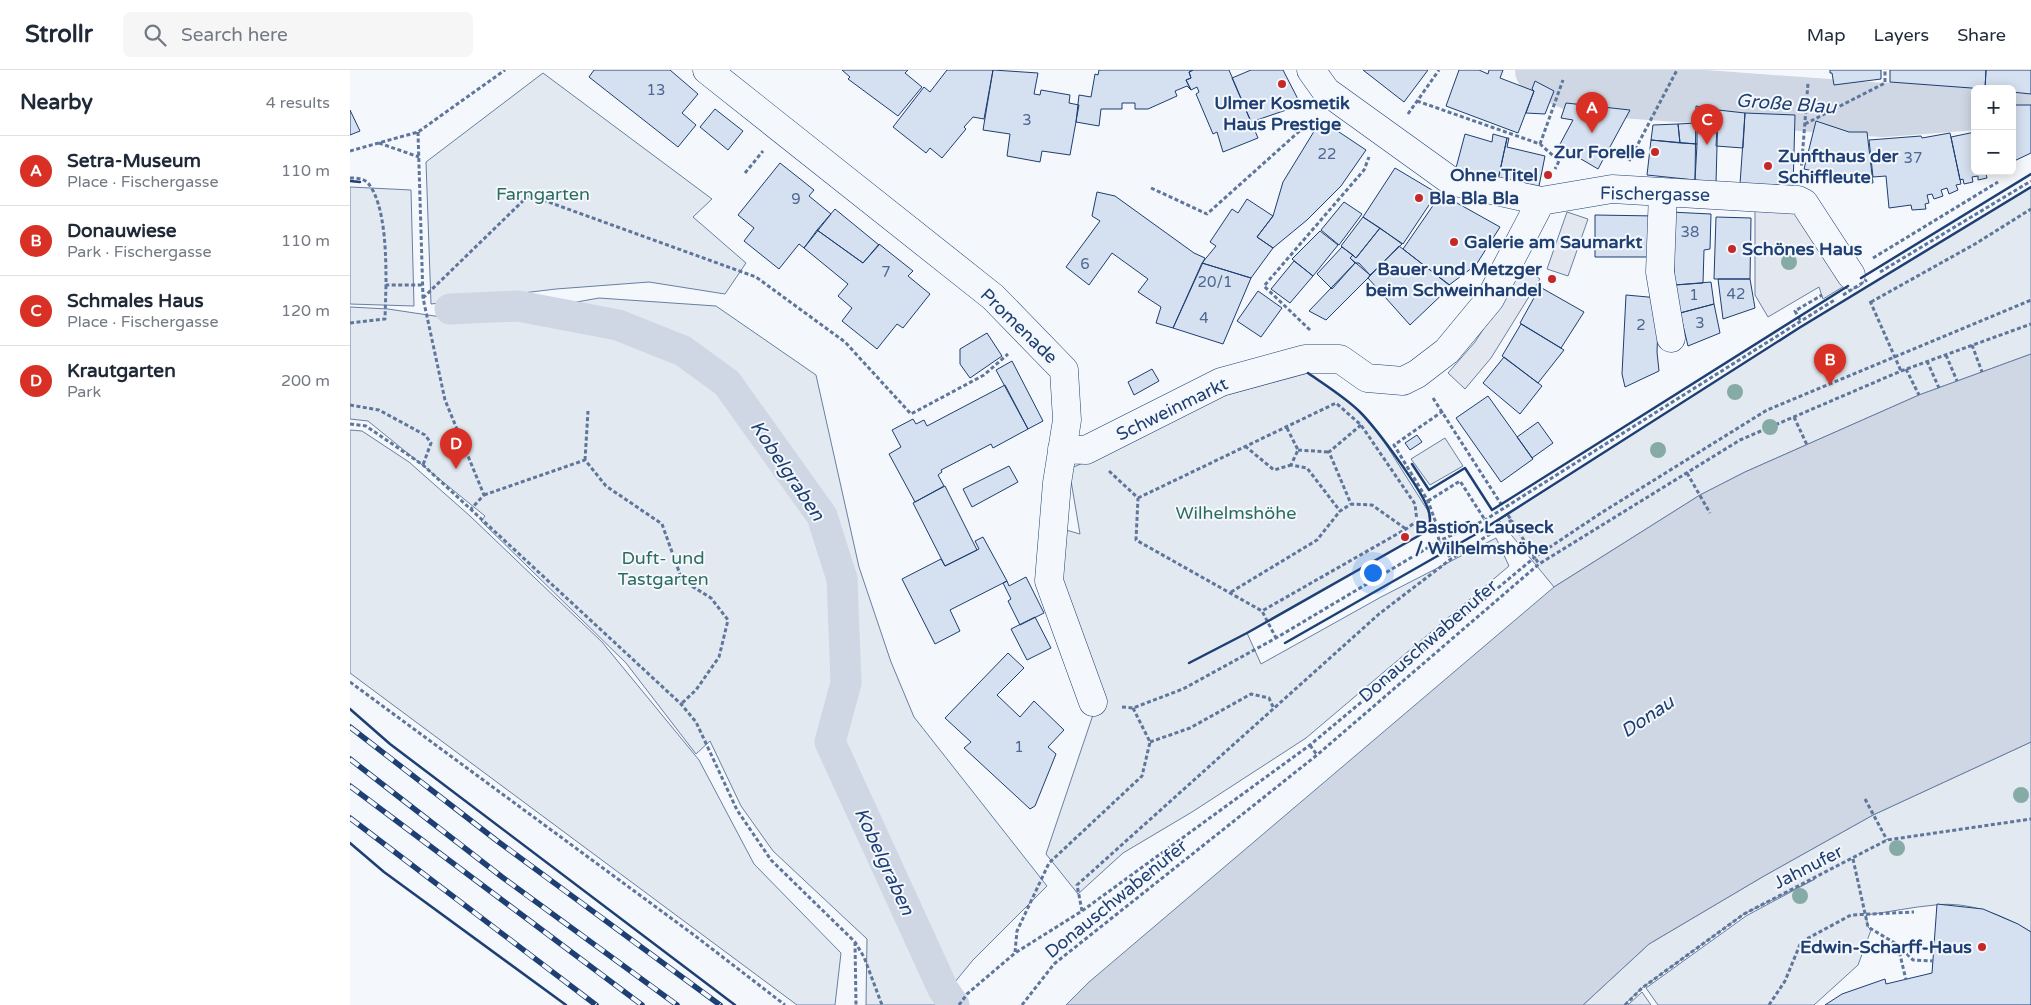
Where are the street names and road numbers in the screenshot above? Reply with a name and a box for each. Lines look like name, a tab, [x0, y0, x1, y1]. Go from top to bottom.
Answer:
street label: Fischergasse	[1600, 182, 1710, 206]
street label: Promenade	[976, 284, 1062, 368]
street label: Schweinmarkt	[1113, 372, 1232, 446]
street label: Donauschwabenufer	[1354, 575, 1502, 707]
street label: Donauschwabenufer	[1041, 835, 1191, 963]
street label: Jahnufer	[1770, 840, 1846, 894]

